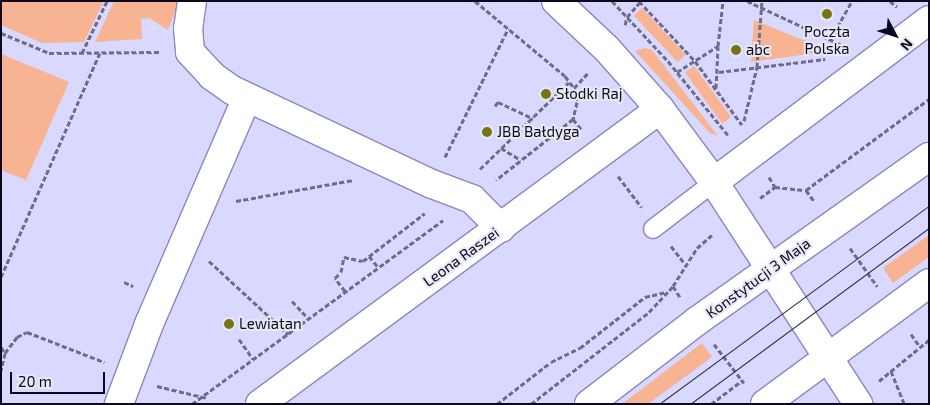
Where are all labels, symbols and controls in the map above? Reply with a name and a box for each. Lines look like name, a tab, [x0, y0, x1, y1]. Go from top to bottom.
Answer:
marker: Poczta Polska	[821, 8, 833, 20]
north arrow	[870, 10, 920, 60]
place label: Poczta Polska	[804, 22, 850, 57]
text: N	[897, 36, 917, 54]
place label: abc	[746, 41, 770, 59]
marker: abc	[730, 44, 742, 56]
place label: Słodki Raj	[556, 85, 622, 103]
marker: Słodki Raj	[540, 88, 552, 100]
place label: JBB Bałdyga	[497, 123, 579, 141]
marker: JBB Bałdyga	[481, 126, 493, 138]
street label: Leona Raszei	[420, 224, 502, 290]
street label: Konstytucji 3 Maja	[702, 234, 814, 322]
place label: Lewiatan	[239, 315, 302, 333]
marker: Lewiatan	[223, 318, 235, 330]
scale bar	[12, 362, 108, 394]
text: 20 m	[18, 372, 52, 390]

